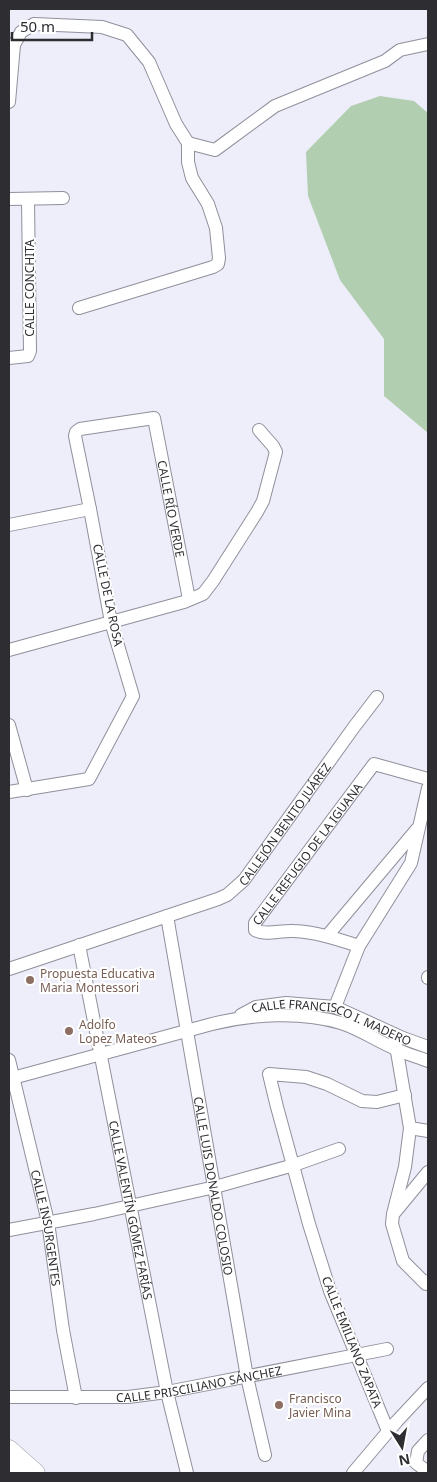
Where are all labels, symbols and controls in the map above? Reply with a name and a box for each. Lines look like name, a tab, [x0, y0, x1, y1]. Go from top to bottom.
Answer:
scale bar	[12, 10, 92, 42]
text: 50 m	[20, 16, 55, 36]
street label: CALLE CONCHITA	[21, 239, 38, 337]
street label: CALLE RÍO VERDE	[154, 459, 189, 559]
street label: CALLE DE LA ROSA	[89, 542, 127, 648]
street label: CALLEJÓN BENITO JUÁREZ	[235, 759, 334, 889]
street label: CALLE REFUGIO DE LA IGUANA	[248, 779, 366, 928]
place label: Propuesta Educativa Maria Montessori	[40, 965, 155, 996]
marker: Propuesta Educativa Maria Montessori	[24, 974, 36, 986]
street label: CALLE FRANCISCO I. MADERO	[248, 994, 414, 1049]
place label: Adolfo Lopez Mateos	[79, 1016, 157, 1047]
marker: Adolfo Lopez Mateos	[63, 1025, 75, 1037]
street label: CALLE LUIS DONALDO COLOSIO	[190, 1095, 238, 1277]
street label: CALLE VALENTÍN GÓMEZ FARÍAS	[105, 1119, 157, 1301]
street label: CALLE INSURGENTES	[27, 1168, 65, 1287]
street label: CALLE EMILIANO ZAPATA	[318, 1274, 386, 1411]
street label: CALLE PRISCILIANO SÁNCHEZ	[116, 1361, 283, 1406]
place label: Francisco Javier Mina	[288, 1390, 351, 1421]
marker: Francisco Javier Mina	[273, 1399, 285, 1411]
north arrow	[377, 1422, 427, 1472]
text: N	[397, 1450, 412, 1471]

